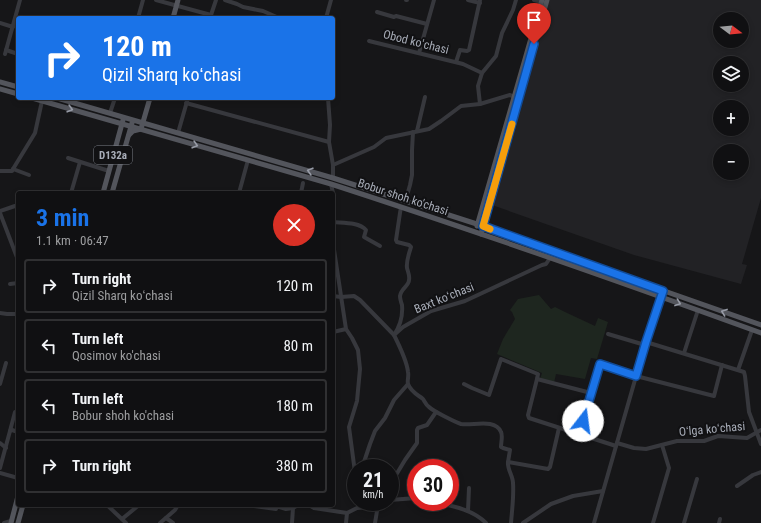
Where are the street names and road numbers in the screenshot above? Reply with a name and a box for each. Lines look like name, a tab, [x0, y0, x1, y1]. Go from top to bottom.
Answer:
street label: Obod koʻchasi	[382, 27, 450, 57]
road number: D132a	[94, 146, 132, 164]
street label: Bobur shoh ko'chasi	[356, 176, 450, 218]
street label: Baxt koʻchasi	[412, 280, 476, 316]
street label: Oʻlga koʻchasi	[678, 419, 746, 439]

